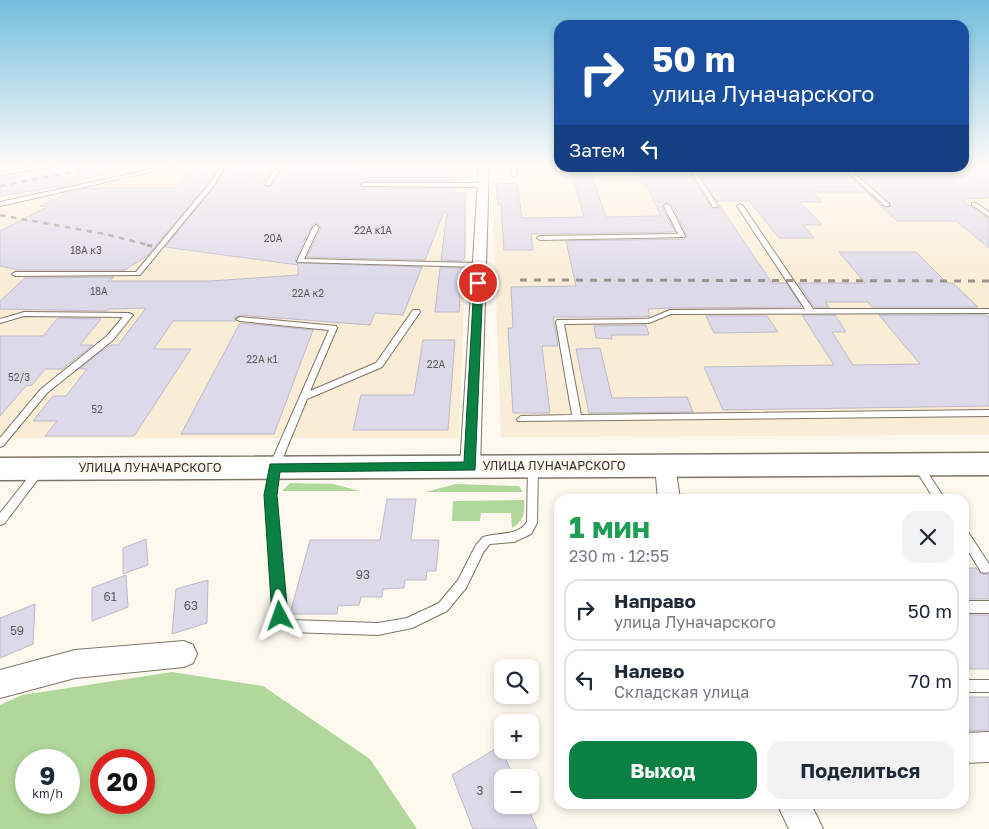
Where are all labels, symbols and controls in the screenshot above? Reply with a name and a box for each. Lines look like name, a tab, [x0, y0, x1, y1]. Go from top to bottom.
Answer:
text: 50 m	[652, 38, 735, 80]
icon: right	[569, 40, 634, 105]
text: улица Луначарского	[652, 80, 875, 107]
icon: left	[636, 135, 664, 163]
text: Затем	[569, 138, 626, 161]
house number: 22А к1А	[354, 224, 392, 236]
house number: 20А	[264, 232, 283, 244]
house number: 18А к3	[70, 244, 102, 256]
pin	[457, 262, 499, 304]
icon: arrive	[464, 269, 492, 297]
house number: 18А	[90, 285, 108, 297]
house number: 22А к2	[292, 287, 324, 299]
house number: 22А к1	[246, 353, 278, 365]
house number: 22А	[427, 358, 445, 370]
house number: 52/3	[8, 371, 30, 383]
house number: 52	[91, 403, 103, 415]
street label: УЛИЦА ЛУНАЧАРСКОГО	[482, 458, 626, 473]
street label: УЛИЦА ЛУНАЧАРСКОГО	[78, 460, 222, 475]
text: 1 мин	[569, 509, 650, 545]
button: close	[902, 511, 954, 563]
text: 230 m · 12:55	[569, 546, 669, 566]
house number: 93	[356, 567, 370, 582]
house number: 61	[103, 589, 117, 604]
position arrow	[253, 589, 305, 641]
text: Направо	[614, 589, 696, 612]
icon: right	[571, 596, 599, 624]
house number: 63	[184, 598, 198, 613]
text: 50 m	[908, 599, 952, 622]
text: улица Луначарского	[614, 612, 776, 632]
house number: 59	[10, 623, 24, 638]
map controls	[494, 659, 539, 814]
button: search	[494, 659, 539, 704]
text: Налево	[614, 659, 684, 682]
icon: left	[571, 666, 599, 694]
text: 70 m	[909, 669, 952, 692]
text: Складская улица	[614, 682, 749, 702]
button: +	[494, 714, 539, 759]
button: Выход	[569, 741, 757, 799]
button: Поделиться	[767, 741, 954, 799]
speed limit sign: 20	[90, 749, 155, 814]
text: 9	[40, 760, 55, 791]
button: −	[494, 769, 539, 814]
house number: 3	[476, 783, 484, 798]
text: km/h	[32, 786, 63, 801]

